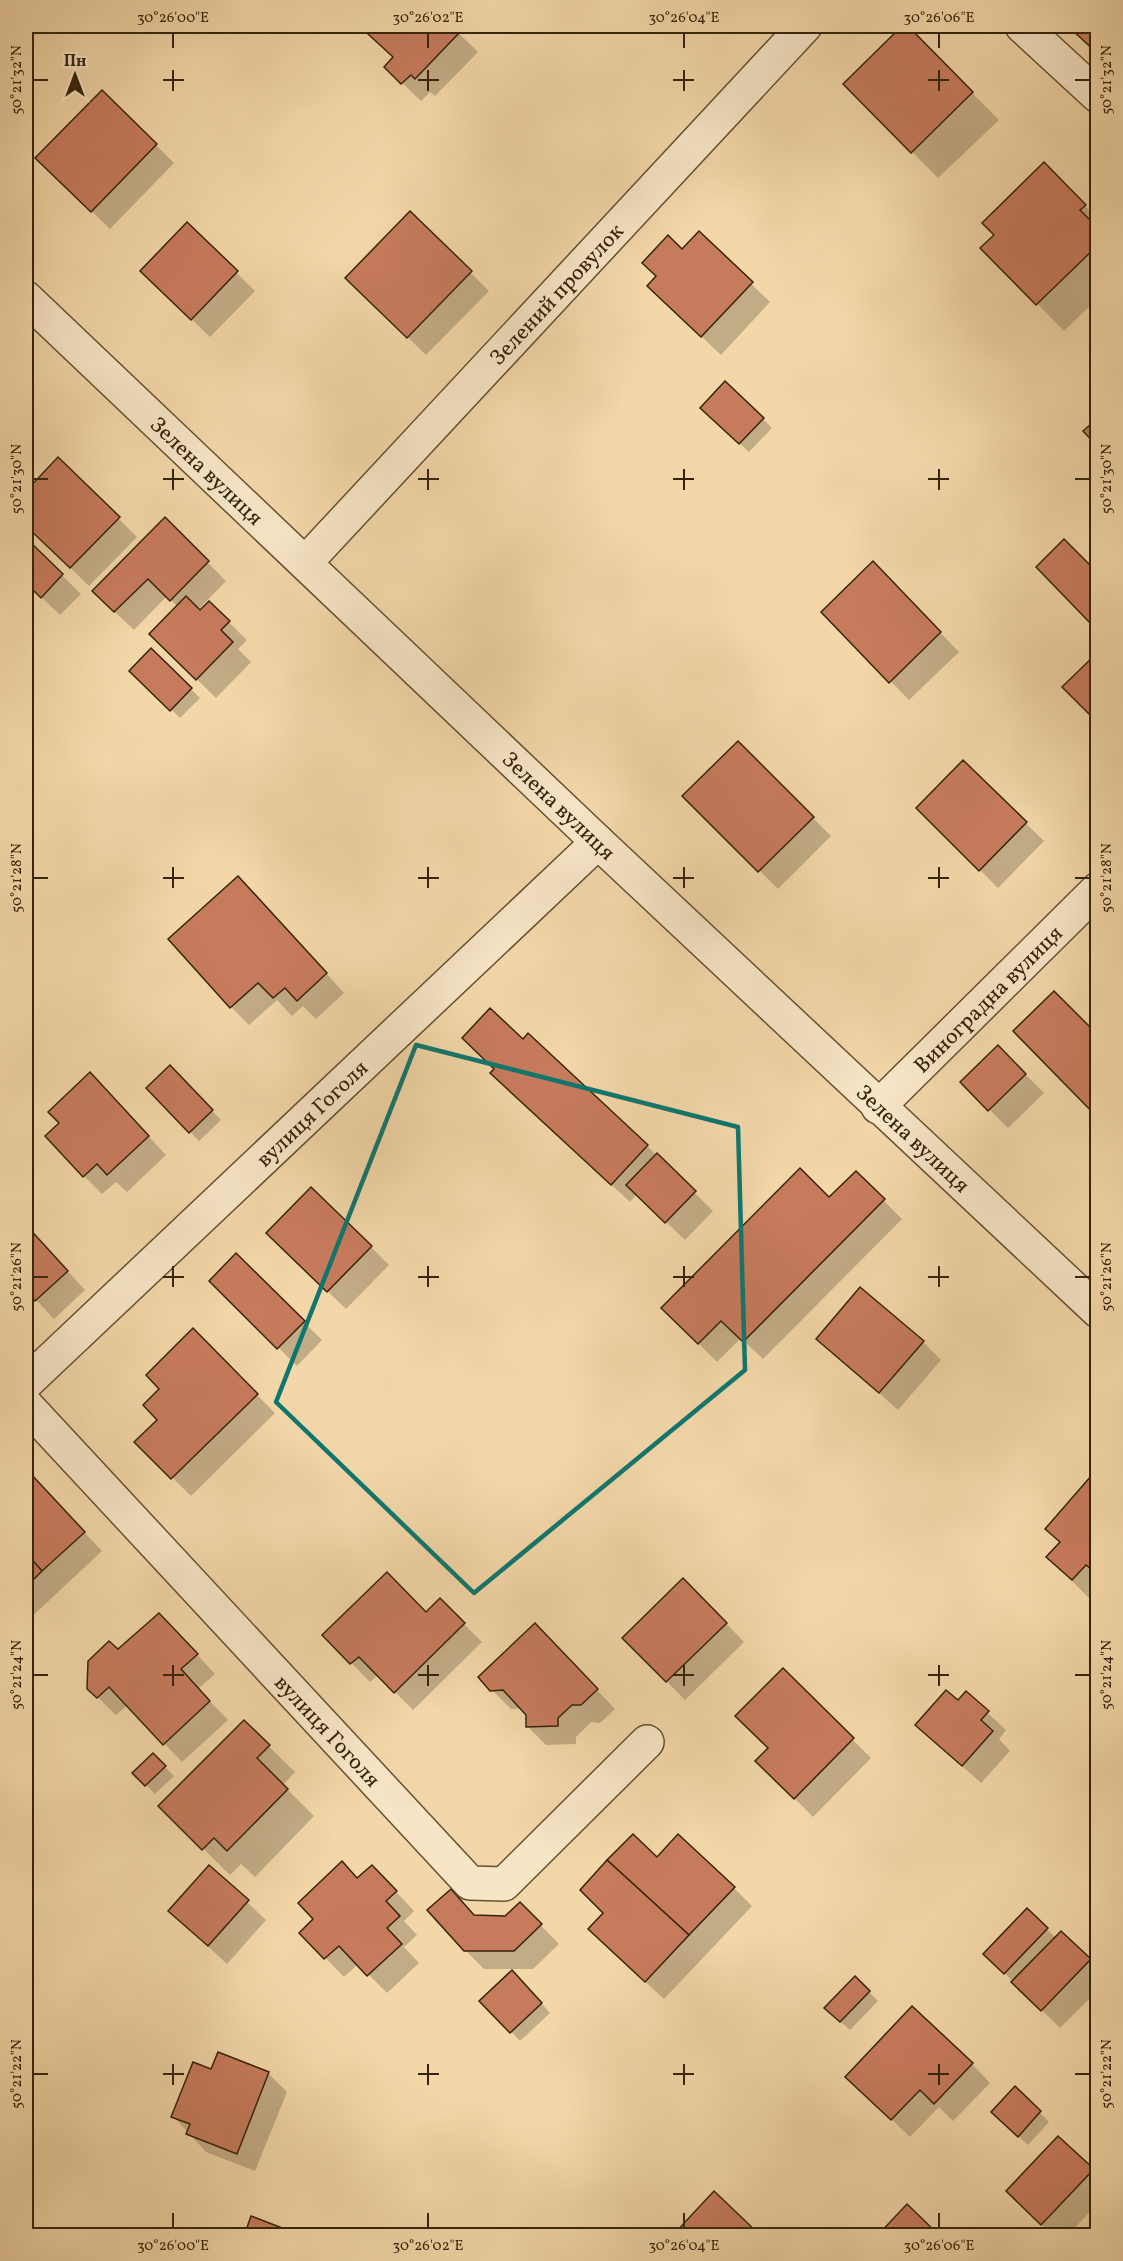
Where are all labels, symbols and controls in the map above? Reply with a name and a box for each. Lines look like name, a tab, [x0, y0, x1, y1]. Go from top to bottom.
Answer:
text: 30°26'00"E	[137, 8, 209, 29]
text: 30°26'02"E	[393, 8, 463, 29]
text: 30°26'04"E	[648, 8, 720, 29]
text: 30°26'06"E	[904, 8, 974, 29]
text: 50°21'32"N	[7, 45, 28, 115]
north arrow	[45, 45, 105, 105]
text: 50°21'32"N	[1097, 45, 1118, 115]
text: Пн	[64, 51, 86, 73]
street label: Зелений провулок	[483, 217, 632, 373]
street label: Зелена вулиця	[142, 410, 269, 534]
text: 50°21'30"N	[7, 444, 28, 514]
text: 50°21'30"N	[1097, 444, 1118, 514]
street label: Зелена вулиця	[494, 745, 621, 869]
text: 50°21'28"N	[7, 843, 28, 913]
text: 50°21'28"N	[1097, 843, 1118, 913]
street label: Виноградна вулиця	[908, 919, 1071, 1081]
street label: вулиця Гоголя	[250, 1054, 376, 1175]
street label: Зелена вулиця	[848, 1078, 976, 1201]
text: 50°21'26"N	[7, 1242, 28, 1312]
text: 50°21'26"N	[1097, 1242, 1118, 1312]
text: 50°21'24"N	[7, 1640, 28, 1710]
text: 50°21'24"N	[1097, 1640, 1118, 1710]
street label: вулиця Гоголя	[266, 1669, 387, 1795]
text: 50°21'22"N	[7, 2039, 28, 2109]
text: 50°21'22"N	[1097, 2039, 1118, 2109]
text: 30°26'00"E	[137, 2236, 209, 2257]
text: 30°26'02"E	[393, 2236, 463, 2257]
text: 30°26'04"E	[648, 2236, 720, 2257]
text: 30°26'06"E	[904, 2236, 974, 2257]

